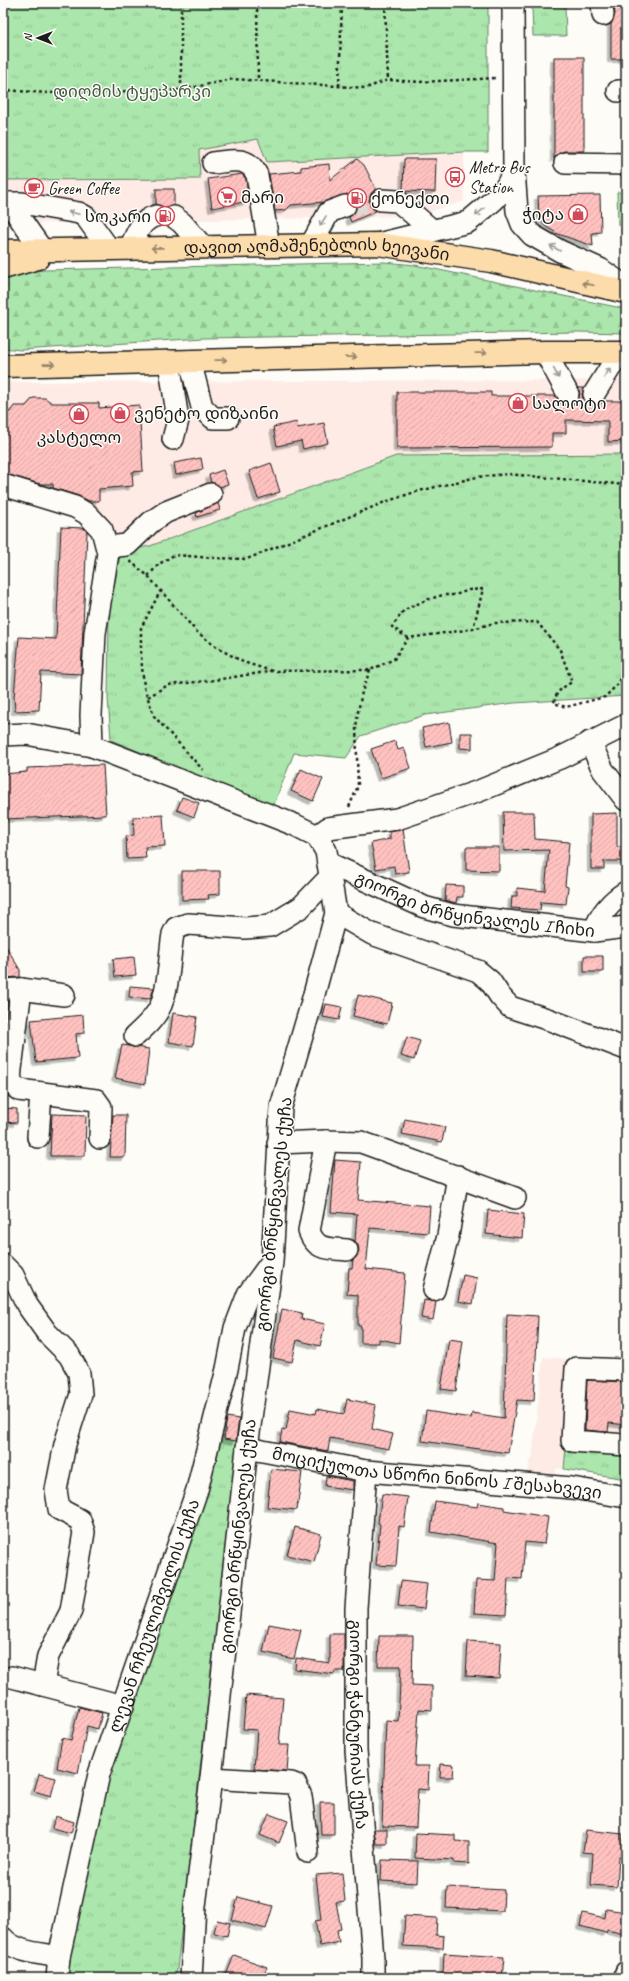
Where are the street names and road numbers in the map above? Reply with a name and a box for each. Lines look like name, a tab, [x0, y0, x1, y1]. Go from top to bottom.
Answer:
street label: დავით აღმაშენებლის ხეივანი	[183, 234, 451, 265]
street label: გიორგი ბრწყინვალეს I ჩიხი	[352, 867, 596, 942]
street label: გიორგი ბრწყინვალეს ქუჩა	[251, 1096, 297, 1332]
street label: გიორგი ბრწყინვალეს ქუჩა	[215, 1418, 261, 1654]
street label: მოციქულთა სწორი ნინოს I შესახვევი	[270, 1443, 604, 1503]
street label: ლევან რჩეულიშვილის ქუჩა	[104, 1496, 204, 1735]
street label: გიორგი ჭანტურიას ქუჩა	[346, 1620, 373, 1830]

